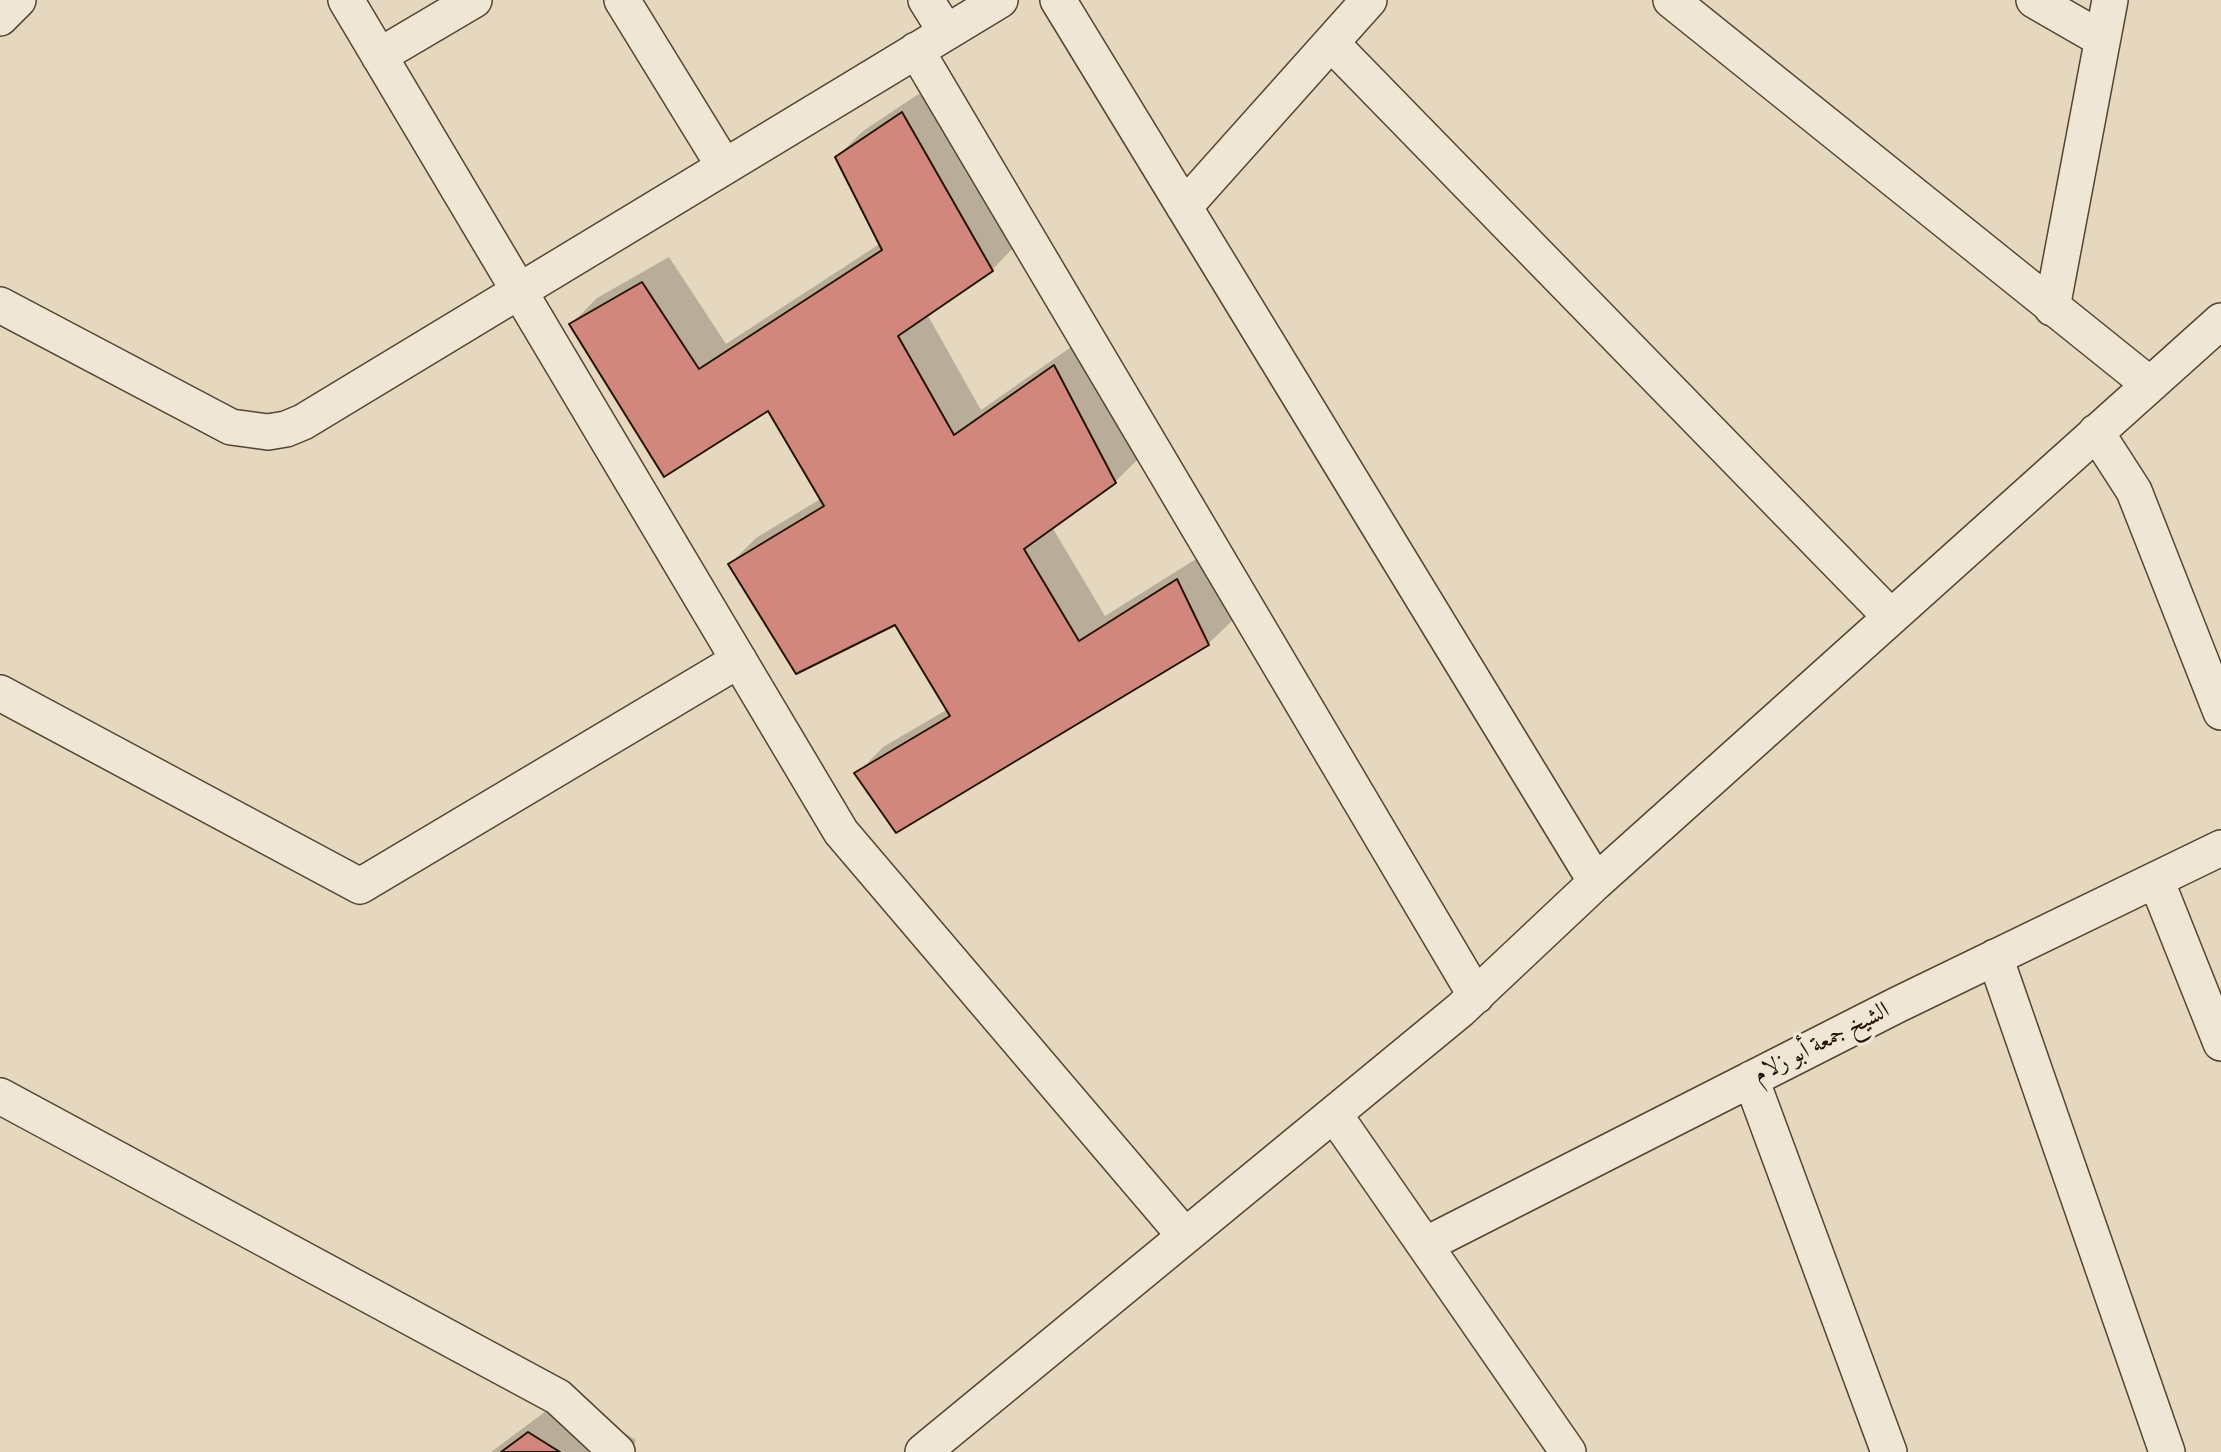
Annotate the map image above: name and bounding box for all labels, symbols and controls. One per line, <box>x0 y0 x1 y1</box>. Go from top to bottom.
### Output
street label: الشيخ جمعة أبو زلام <box>1749 997 1895 1091</box>

